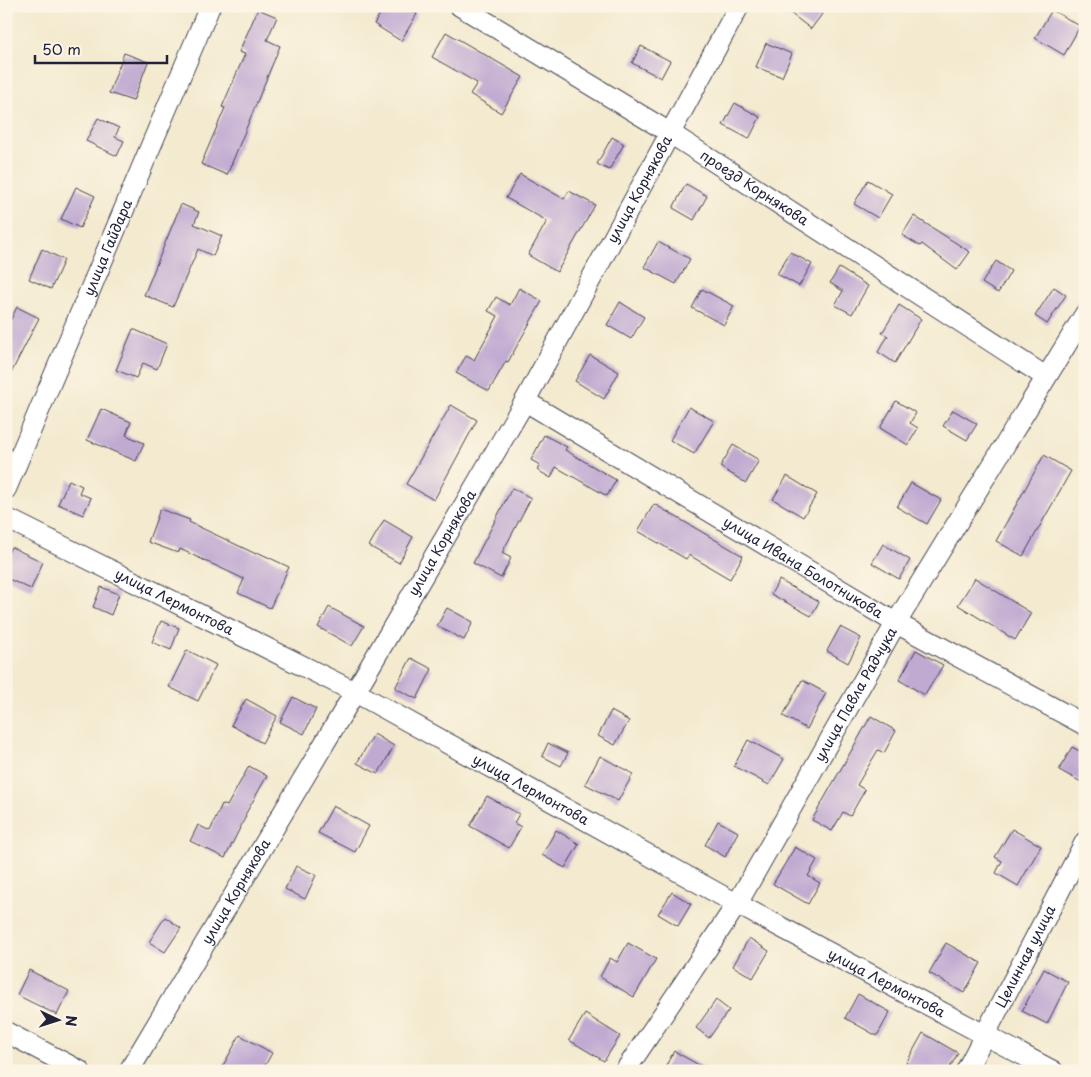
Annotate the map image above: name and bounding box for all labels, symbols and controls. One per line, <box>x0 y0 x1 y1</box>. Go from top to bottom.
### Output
scale bar <box>35 32 168 64</box>
text: 50 m <box>42 37 81 60</box>
street label: улица Корнякова <box>602 131 677 247</box>
street label: проезд Корнякова <box>696 144 813 230</box>
street label: улица Гайдара <box>78 196 137 299</box>
street label: улица Корнякова <box>402 485 481 600</box>
street label: улица Ивана Болотникова <box>719 511 887 623</box>
street label: улица Лермонтова <box>112 563 238 640</box>
street label: улица Павла Радчука <box>809 623 902 765</box>
street label: улица Лермонтова <box>469 748 593 830</box>
street label: улица Корнякова <box>196 834 275 948</box>
street label: Целинная улица <box>990 901 1060 1011</box>
street label: улица Лермонтова <box>824 943 950 1022</box>
north arrow <box>32 994 82 1044</box>
text: N <box>61 1015 82 1027</box>

